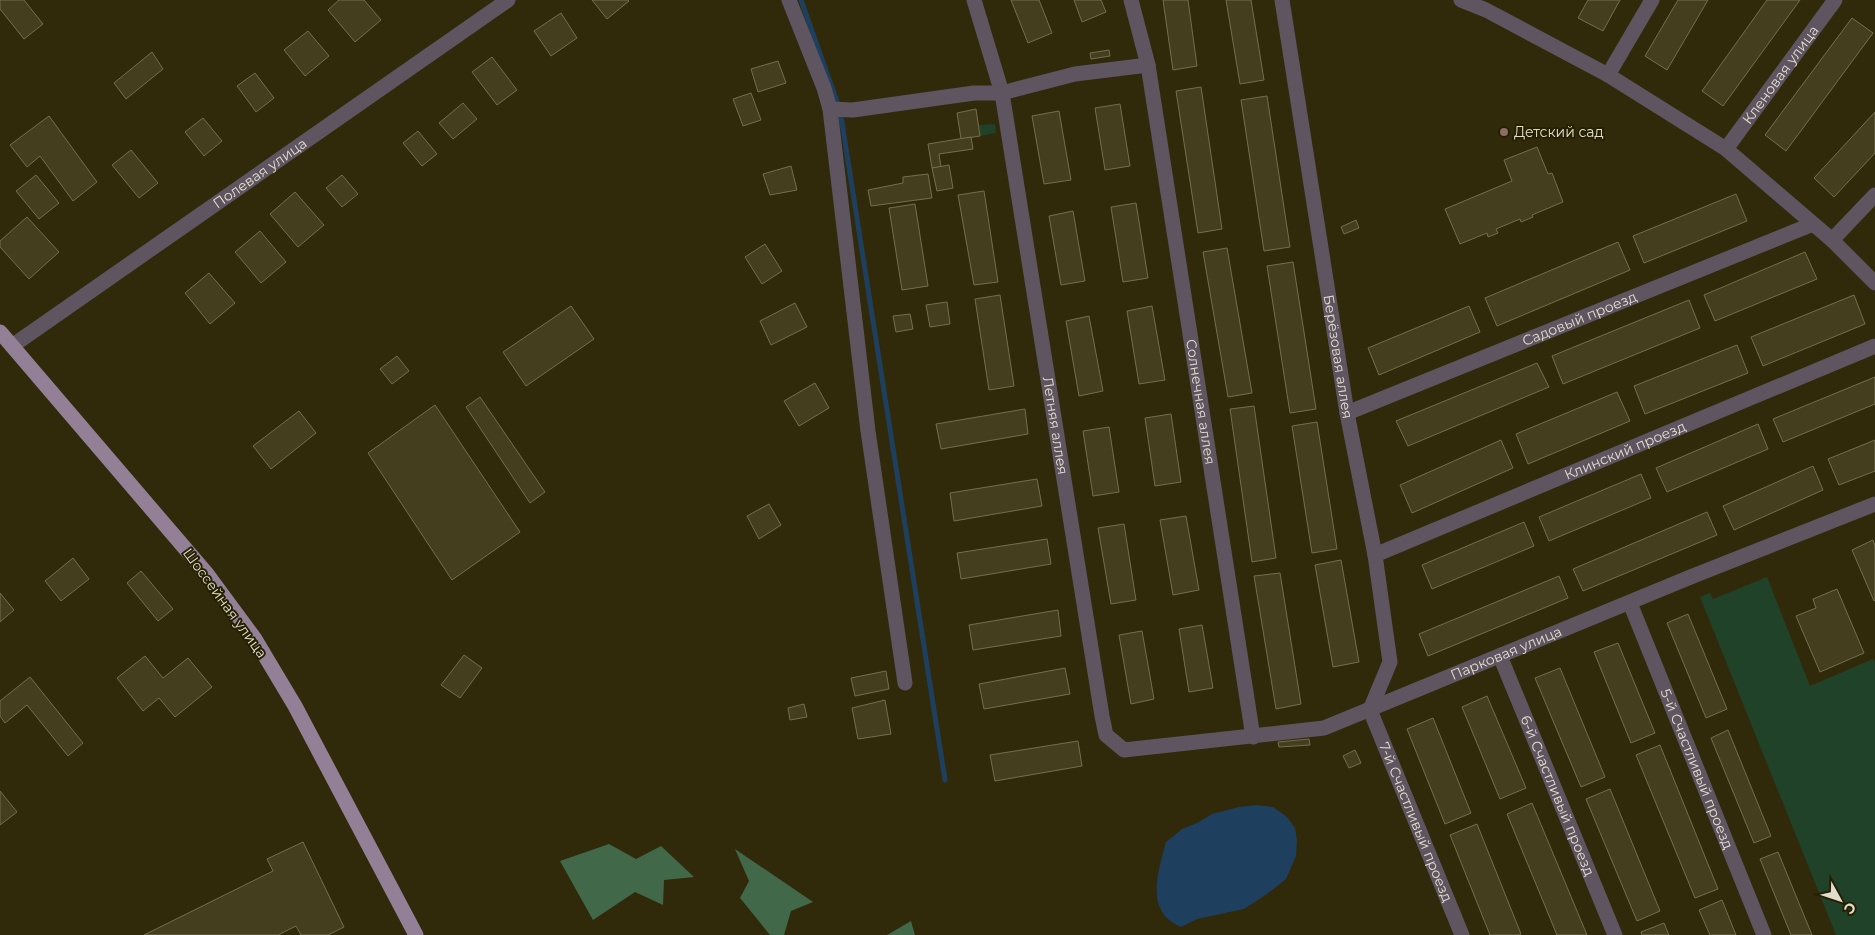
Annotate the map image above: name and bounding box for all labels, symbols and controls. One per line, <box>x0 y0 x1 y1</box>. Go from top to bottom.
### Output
street label: Кленовая улица <box>1738 22 1822 128</box>
place label: Детский сад <box>1514 123 1604 141</box>
marker: Детский сад <box>1498 126 1510 138</box>
street label: Полевая улица <box>209 134 310 212</box>
street label: Садовый проезд <box>1520 287 1640 350</box>
street label: Берёзовая аллея <box>1320 293 1357 420</box>
street label: Солнечная аллея <box>1182 338 1219 466</box>
street label: Летняя аллея <box>1039 375 1072 476</box>
street label: Клинский проезд <box>1562 417 1688 484</box>
street label: Шоссейная улица <box>179 545 271 661</box>
street label: Парковая улица <box>1448 622 1564 684</box>
street label: 5-й Счастливый проезд <box>1657 686 1737 852</box>
street label: 6-й Счастливый проезд <box>1516 713 1599 879</box>
street label: 7-й Счастливый проезд <box>1375 740 1457 905</box>
north arrow <box>1815 875 1865 925</box>
text: С <box>1840 899 1860 918</box>

